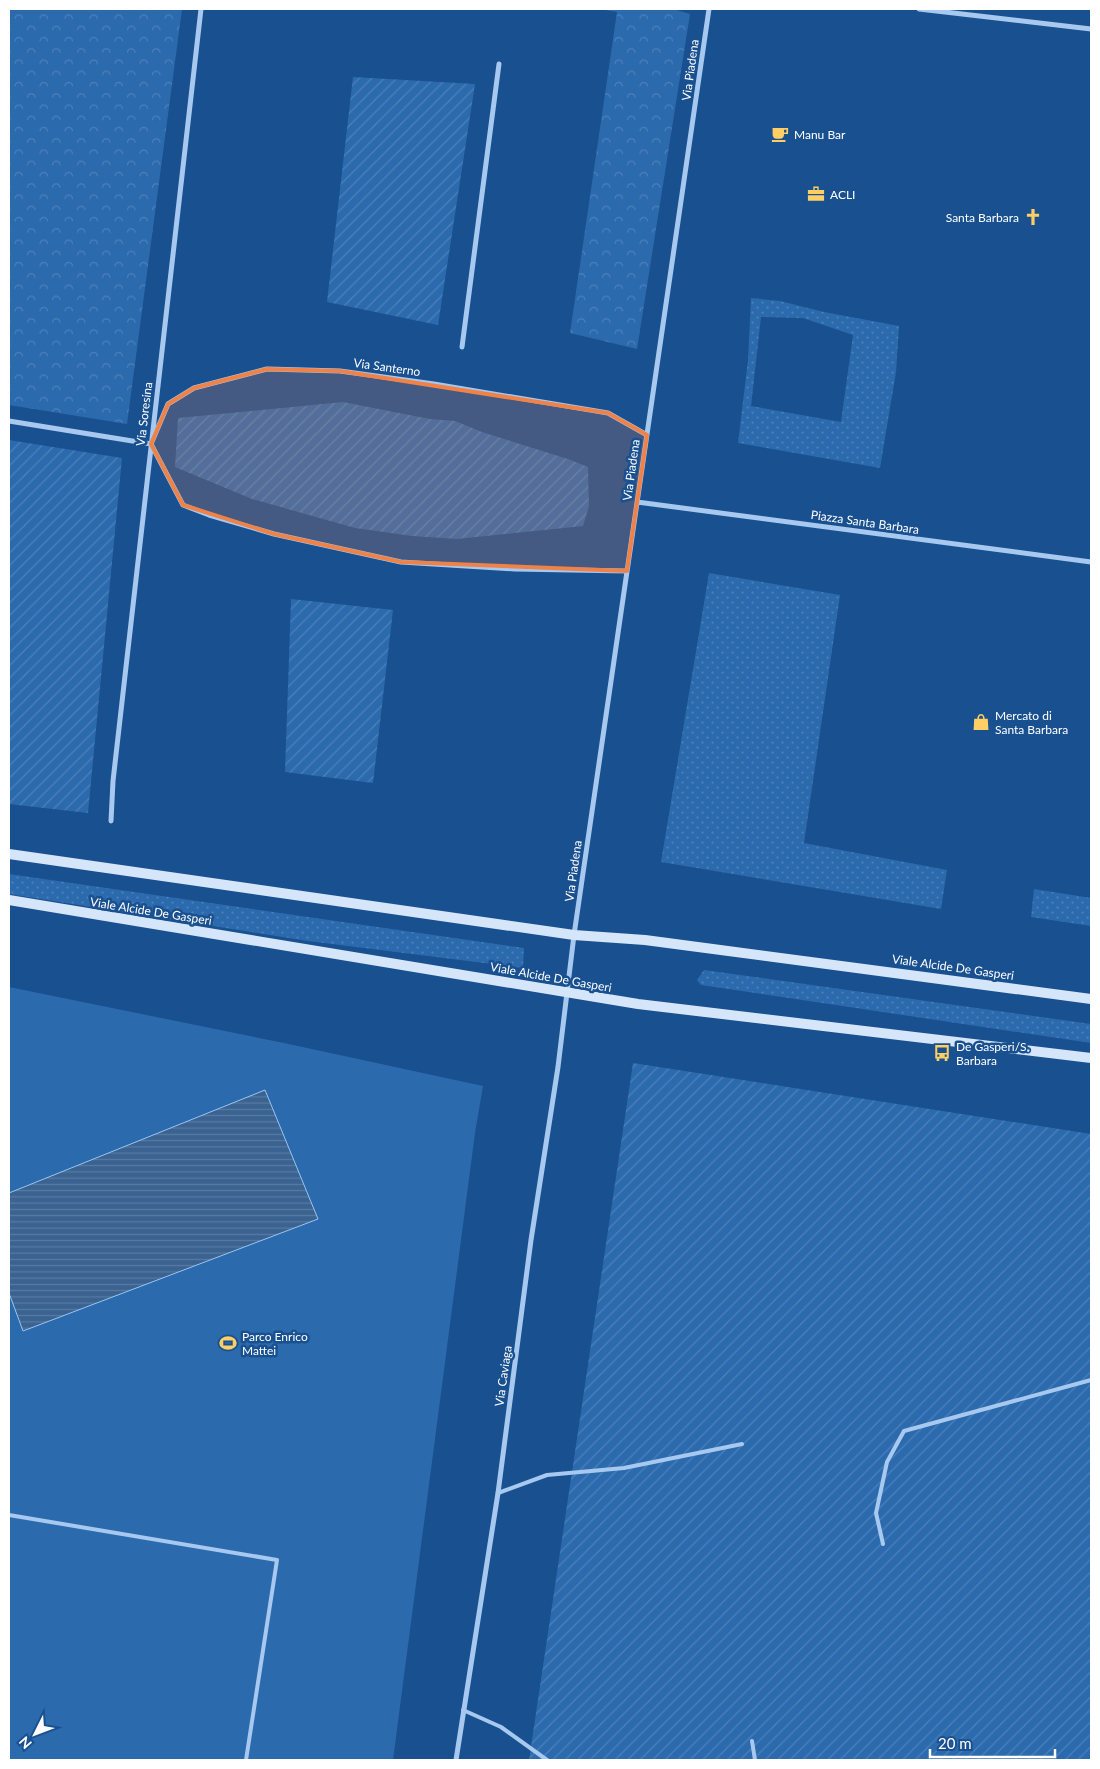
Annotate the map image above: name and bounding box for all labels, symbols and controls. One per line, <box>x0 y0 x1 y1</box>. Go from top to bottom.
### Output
street label: Via Piadena <box>678 38 702 102</box>
cafe icon: Manu Bar <box>770 124 790 144</box>
place label: Manu Bar <box>794 127 846 142</box>
office icon: ACLI <box>806 184 826 204</box>
place label: ACLI <box>830 187 855 202</box>
church icon: Santa Barbara <box>1023 207 1043 227</box>
place label: Santa Barbara <box>946 210 1019 225</box>
street label: Via Santerno <box>353 355 422 379</box>
street label: Via Soresina <box>133 381 155 447</box>
street label: Via Piadena <box>619 438 643 502</box>
street label: Piazza Santa Barbara <box>810 507 920 537</box>
place label: Mercato di Santa Barbara <box>995 708 1068 737</box>
shop icon: Mercato di Santa Barbara <box>971 712 991 732</box>
street label: Via Piadena <box>561 839 585 903</box>
street label: Viale Alcide De Gasperi <box>89 894 213 928</box>
street label: Viale Alcide De Gasperi <box>891 951 1015 983</box>
street label: Viale Alcide De Gasperi <box>489 959 613 995</box>
place label: De Gasperi/S. Barbara <box>956 1039 1030 1068</box>
bus stop icon: De Gasperi/S. Barbara <box>932 1043 952 1063</box>
place label: Parco Enrico Mattei <box>242 1329 308 1358</box>
sports icon: Parco Enrico Mattei <box>218 1333 238 1353</box>
street label: Via Caviaga <box>491 1345 515 1407</box>
north arrow <box>10 1709 60 1759</box>
scale bar <box>930 1726 1055 1758</box>
text: N <box>15 1733 35 1753</box>
text: 20 m <box>938 1734 972 1752</box>

